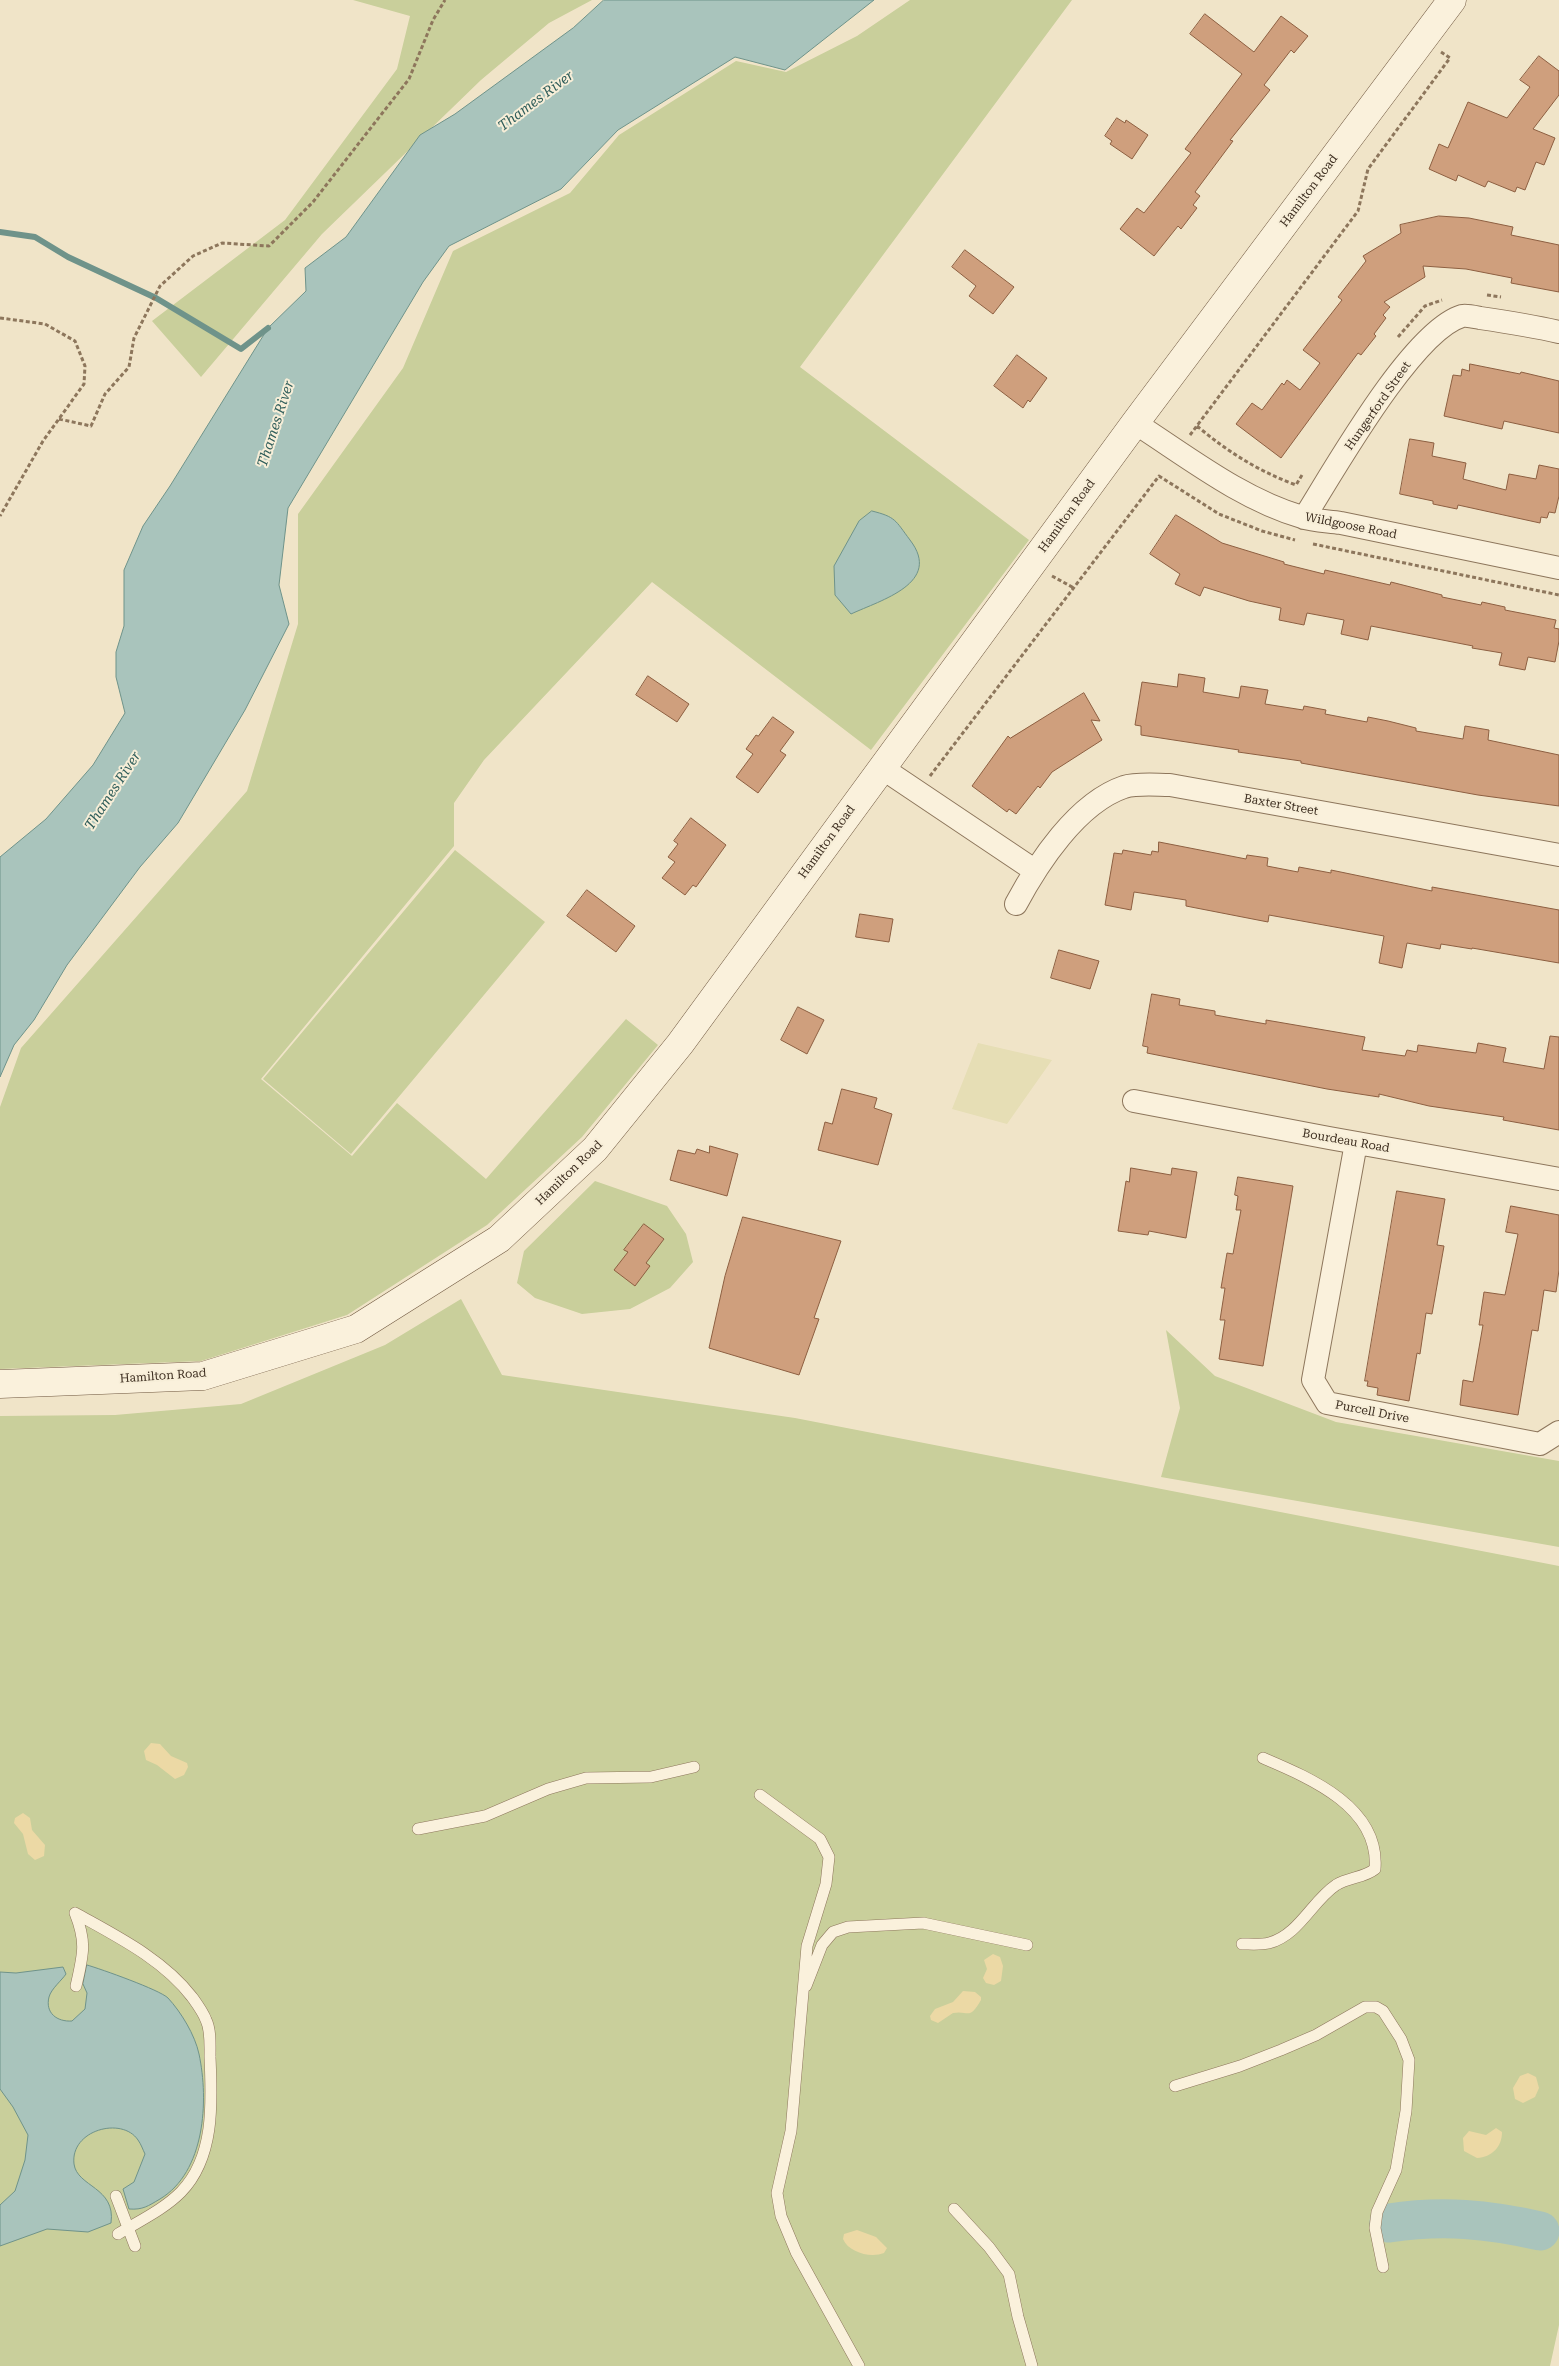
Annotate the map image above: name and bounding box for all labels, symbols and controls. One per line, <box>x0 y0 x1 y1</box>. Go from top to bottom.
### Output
water label: Thames River <box>495 67 577 135</box>
street label: Hamilton Road <box>1277 152 1341 230</box>
street label: Hungerford Street <box>1342 359 1414 453</box>
water label: Thames River <box>254 379 298 469</box>
street label: Hamilton Road <box>1036 477 1098 555</box>
street label: Wildgoose Road <box>1304 510 1398 542</box>
water label: Thames River <box>81 749 145 833</box>
street label: Baxter Street <box>1243 791 1319 819</box>
street label: Hamilton Road <box>796 803 858 881</box>
street label: Bourdeau Road <box>1301 1126 1391 1156</box>
street label: Hamilton Road <box>533 1138 605 1208</box>
street label: Hamilton Road <box>119 1366 207 1386</box>
street label: Purcell Drive <box>1334 1398 1410 1426</box>

